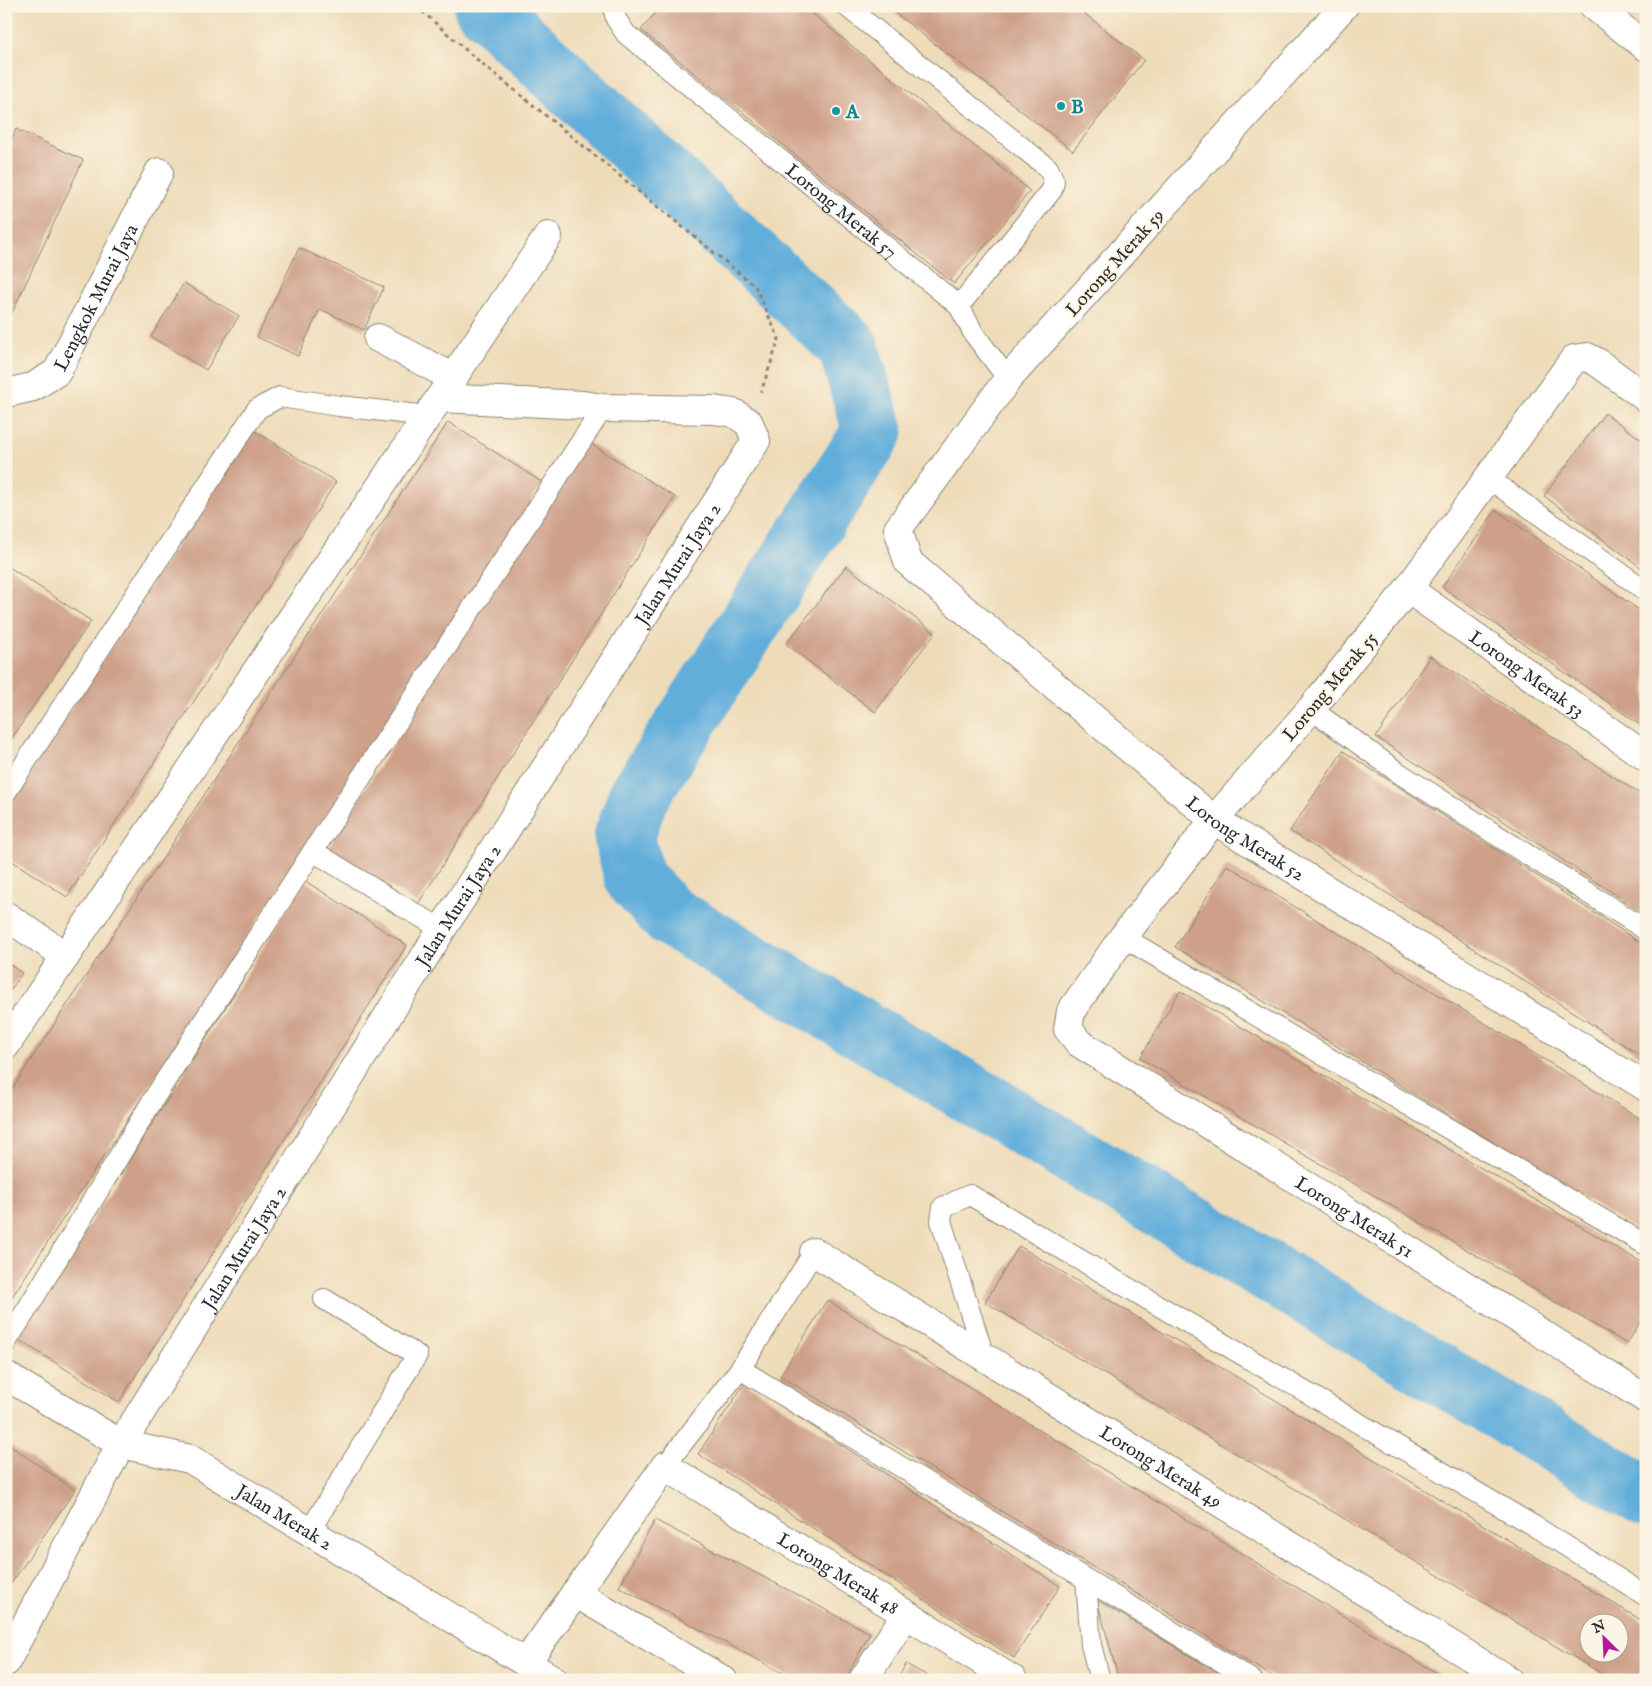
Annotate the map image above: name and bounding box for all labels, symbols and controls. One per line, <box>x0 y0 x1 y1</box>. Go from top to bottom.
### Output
place label: B <box>1071 96 1084 120</box>
marker: B <box>1055 100 1067 112</box>
place label: A <box>845 101 860 125</box>
marker: A <box>830 105 842 117</box>
street label: Lorong Merak 57 <box>780 159 901 265</box>
street label: Lorong Merak 59 <box>1061 205 1170 322</box>
street label: Lengkok Murai Jaya <box>49 220 145 376</box>
street label: Jalan Murai Jaya 2 <box>630 499 727 632</box>
street label: Lorong Merak 53 <box>1464 626 1588 724</box>
street label: Lorong Merak 55 <box>1278 628 1383 747</box>
street label: Lorong Merak 52 <box>1180 791 1309 887</box>
street label: Jalan Murai Jaya 2 <box>410 840 507 974</box>
street label: Lorong Merak 51 <box>1290 1172 1418 1264</box>
street label: Jalan Murai Jaya 2 <box>197 1182 293 1316</box>
street label: Lorong Merak 49 <box>1095 1421 1226 1515</box>
street label: Jalan Merak 2 <box>230 1479 336 1557</box>
street label: Lorong Merak 48 <box>772 1528 903 1621</box>
north arrow <box>1580 1614 1630 1664</box>
text: N <box>1589 1616 1608 1638</box>

